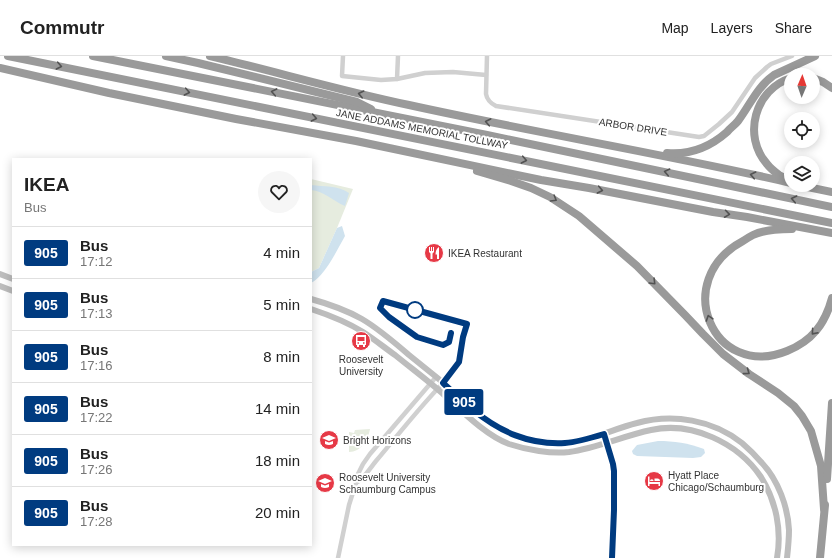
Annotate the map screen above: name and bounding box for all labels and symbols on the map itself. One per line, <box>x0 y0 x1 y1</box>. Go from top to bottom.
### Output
one-way arrow <box>56 62 63 70</box>
north arrow <box>784 68 820 104</box>
one-way arrow <box>184 88 190 96</box>
one-way arrow <box>271 89 277 97</box>
one-way arrow <box>358 90 365 99</box>
street label: JANE ADDAMS MEMORIAL TOLLWAY <box>335 107 509 151</box>
one-way arrow <box>311 113 317 122</box>
street label: ARBOR DRIVE <box>598 116 668 138</box>
one-way arrow <box>485 118 491 126</box>
one-way arrow <box>521 156 527 164</box>
one-way arrow <box>664 168 670 177</box>
one-way arrow <box>750 172 756 180</box>
one-way arrow <box>597 185 603 194</box>
one-way arrow <box>550 195 557 202</box>
one-way arrow <box>791 196 797 204</box>
one-way arrow <box>724 209 730 218</box>
restaurant icon: IKEA Restaurant <box>423 242 445 264</box>
place label: IKEA Restaurant <box>448 248 522 259</box>
one-way arrow <box>648 277 656 285</box>
unlabelled marker <box>406 301 424 319</box>
one-way arrow <box>705 315 713 322</box>
one-way arrow <box>812 328 819 335</box>
bus stop icon: Roosevelt University <box>350 330 372 352</box>
place label: Roosevelt University <box>339 354 383 377</box>
one-way arrow <box>743 367 750 375</box>
line badge: 905 <box>441 389 487 415</box>
school or university icon: Bright Horizons <box>318 429 340 451</box>
place label: Bright Horizons <box>343 435 411 446</box>
hotel icon: Hyatt Place Chicago/Schaumburg <box>643 470 665 492</box>
place label: Hyatt Place Chicago/Schaumburg <box>668 470 764 493</box>
school or university icon: Roosevelt University Schaumburg Campus <box>314 472 336 494</box>
place label: Roosevelt University Schaumburg Campus <box>339 472 436 495</box>

